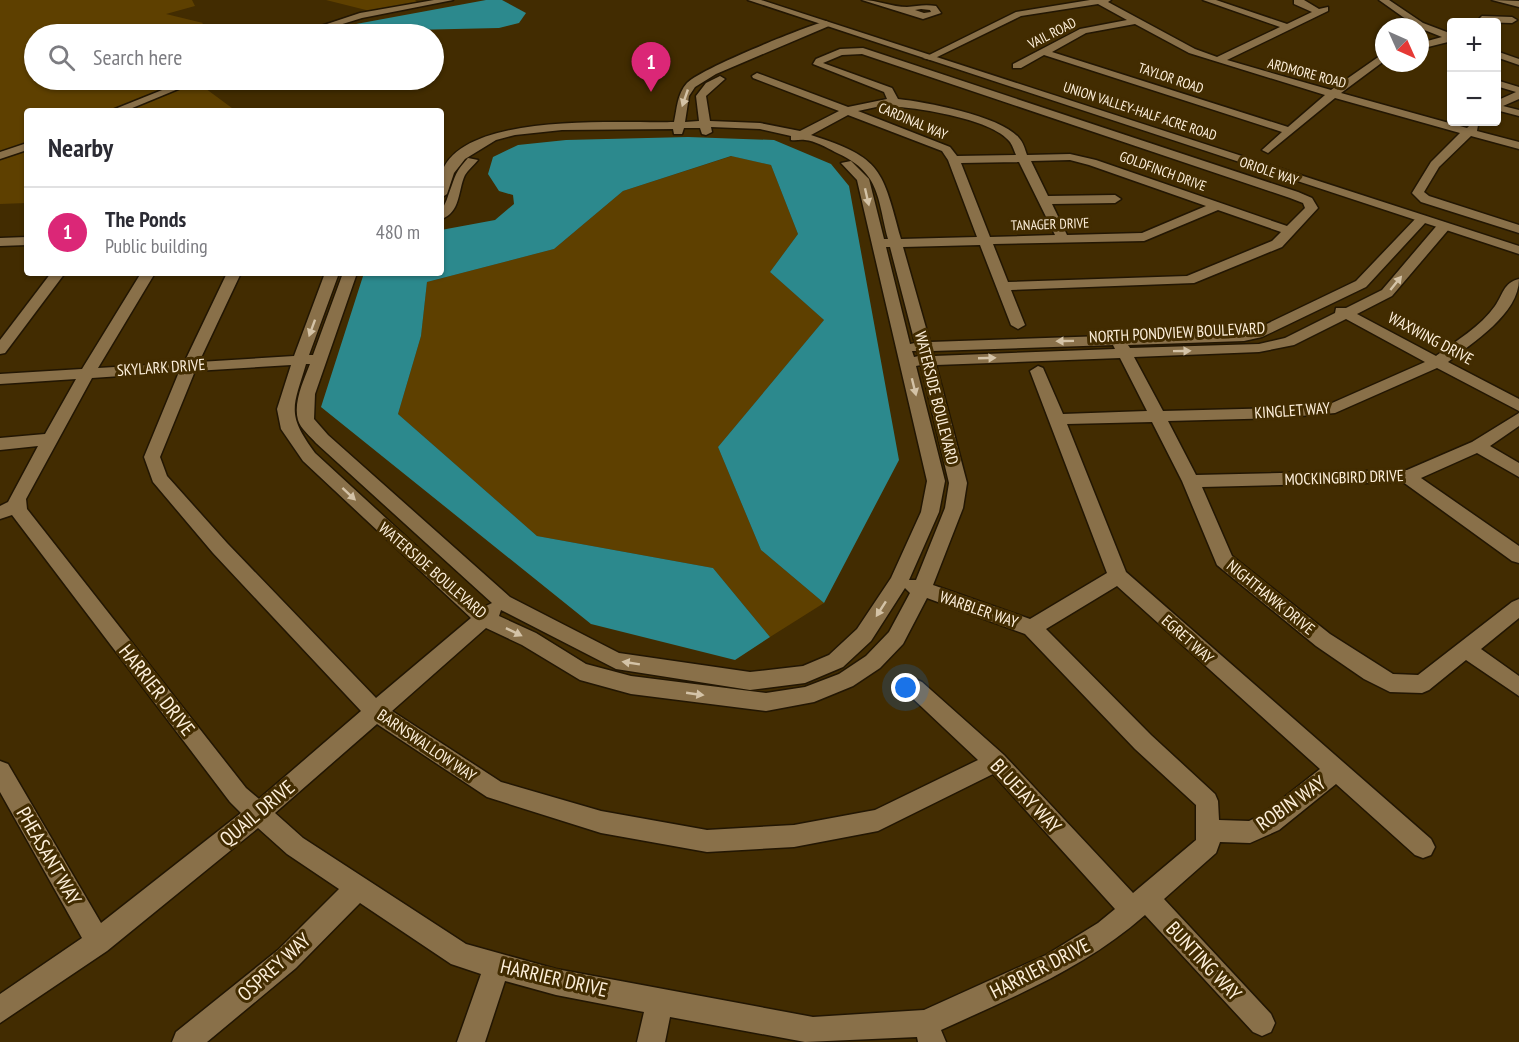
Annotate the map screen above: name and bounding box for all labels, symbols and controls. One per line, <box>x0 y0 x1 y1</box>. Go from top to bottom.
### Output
street label: VAIL ROAD <box>1024 13 1079 53</box>
north arrow <box>1375 18 1429 72</box>
map controls <box>1447 18 1501 126</box>
button: + <box>1447 18 1501 72</box>
search box <box>24 24 444 90</box>
icon: search <box>45 41 78 74</box>
pin: 1 <box>632 42 670 92</box>
text: Search here <box>93 43 182 71</box>
street label: ARDMORE ROAD <box>1266 54 1348 92</box>
street label: TAYLOR ROAD <box>1136 58 1206 98</box>
button: − <box>1447 72 1501 126</box>
street label: UNION VALLEY-HALF ACRE ROAD <box>1061 78 1219 144</box>
one-way arrow <box>680 90 689 108</box>
street label: CARDINAL WAY <box>876 98 951 144</box>
text: Nearby <box>48 131 113 164</box>
street label: GOLDFINCH DRIVE <box>1117 147 1209 195</box>
street label: ORIOLE WAY <box>1237 153 1301 190</box>
one-way arrow <box>863 188 872 207</box>
text: The Ponds <box>105 205 186 233</box>
street label: TANAGER DRIVE <box>1011 214 1089 234</box>
text: 1 <box>63 219 72 245</box>
text: 480 m <box>376 219 420 245</box>
text: Public building <box>105 233 208 259</box>
one-way arrow <box>1389 275 1402 291</box>
street label: WAXWING DRIVE <box>1385 307 1477 369</box>
street label: NORTH PONDVIEW BOULEVARD <box>1088 317 1266 347</box>
one-way arrow <box>306 319 316 337</box>
street label: WATERSIDE BOULEVARD <box>911 329 963 467</box>
one-way arrow <box>1055 337 1074 346</box>
one-way arrow <box>1173 346 1192 356</box>
one-way arrow <box>978 353 997 363</box>
street label: SKYLARK DRIVE <box>116 354 206 380</box>
one-way arrow <box>910 377 920 396</box>
street label: KINGLET WAY <box>1254 397 1331 423</box>
street label: MOCKINGBIRD DRIVE <box>1284 465 1404 489</box>
one-way arrow <box>341 487 356 501</box>
street label: WATERSIDE BOULEVARD <box>375 518 491 622</box>
street label: NIGHTHAWK DRIVE <box>1223 555 1319 639</box>
street label: WARBLER WAY <box>937 586 1022 632</box>
one-way arrow <box>875 600 887 616</box>
street label: EGRET WAY <box>1158 610 1219 668</box>
one-way arrow <box>505 627 522 636</box>
street label: HARRIER DRIVE <box>113 639 201 741</box>
one-way arrow <box>621 659 640 668</box>
your location <box>891 673 920 702</box>
one-way arrow <box>686 690 705 699</box>
street label: BARNSWALLOW WAY <box>374 705 481 786</box>
street label: BLUEJAY WAY <box>985 753 1067 839</box>
street label: ROBIN WAY <box>1251 770 1331 836</box>
street label: QUAIL DRIVE <box>214 774 300 852</box>
street label: PHEASANT WAY <box>10 802 88 910</box>
street label: BUNTING WAY <box>1161 916 1247 1006</box>
street label: OSPREY WAY <box>232 927 316 1007</box>
street label: HARRIER DRIVE <box>986 932 1094 1004</box>
street label: HARRIER DRIVE <box>498 953 610 1003</box>

